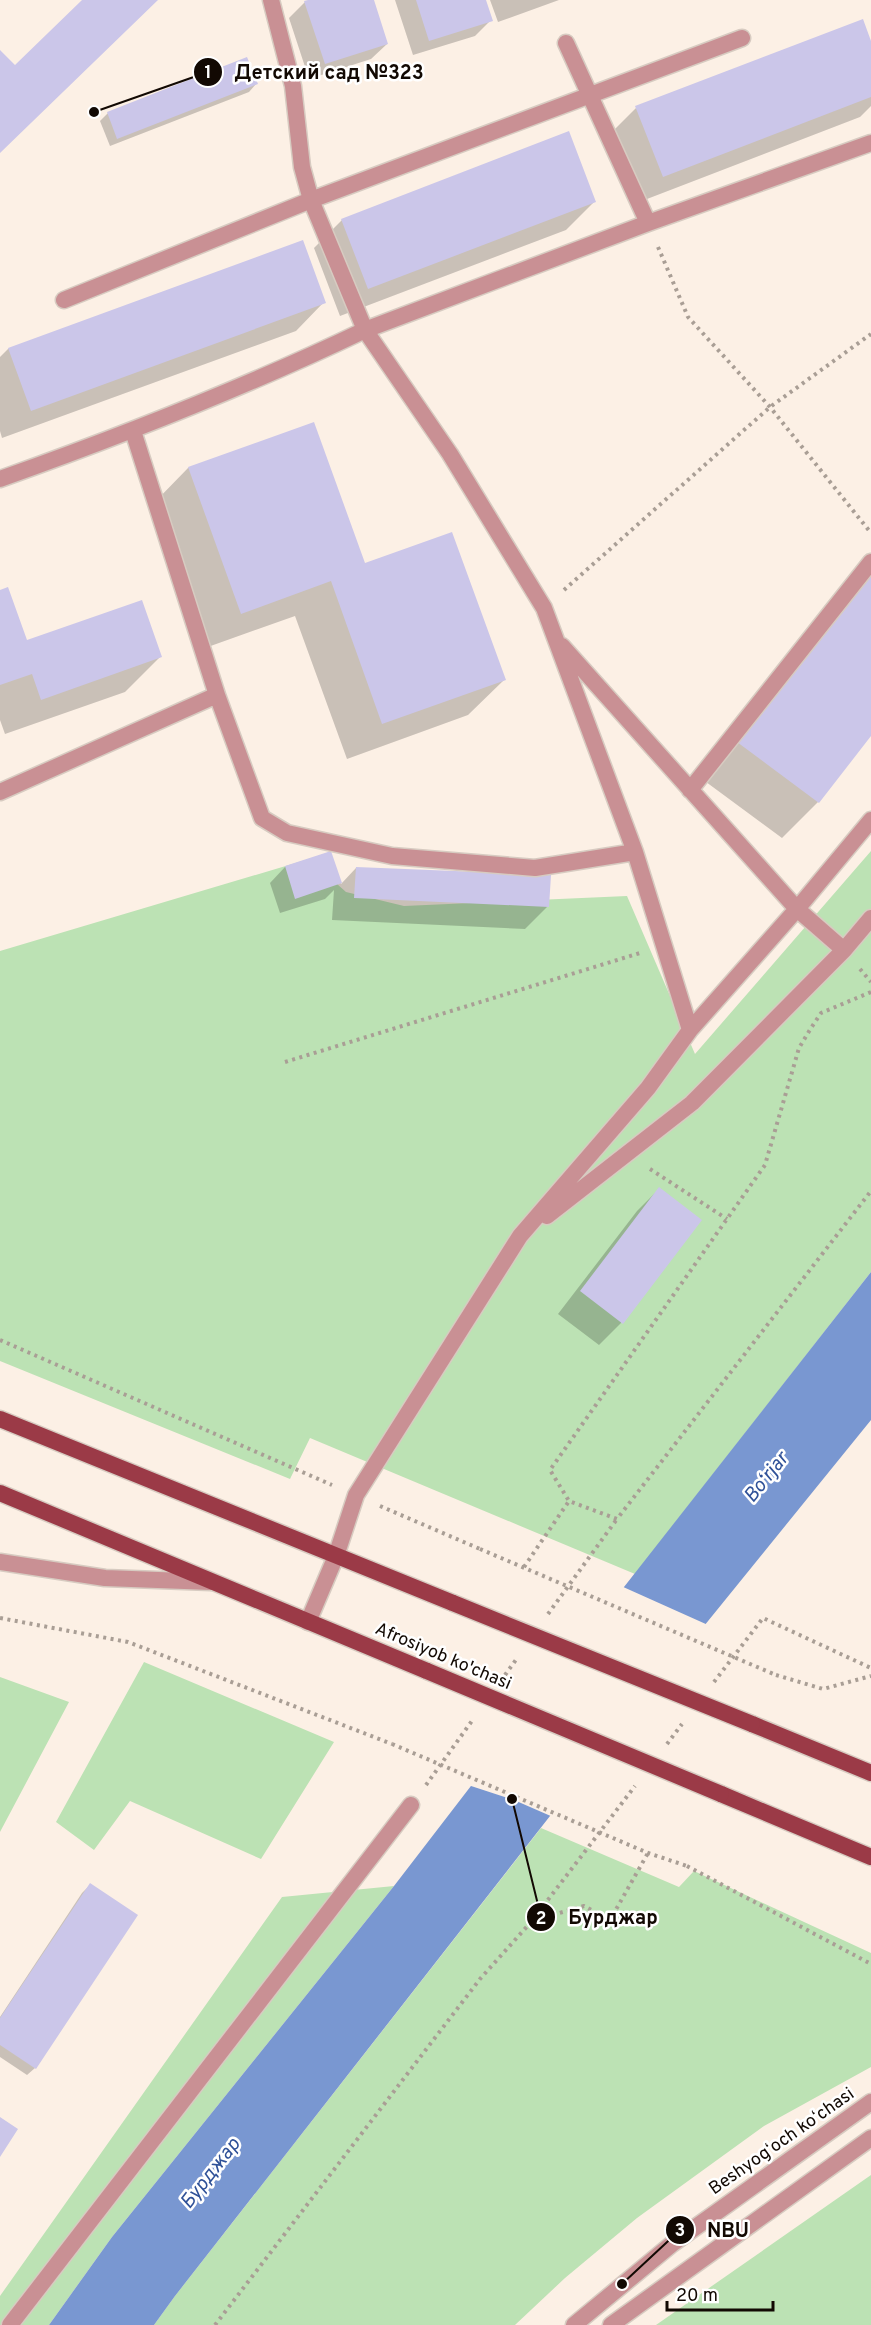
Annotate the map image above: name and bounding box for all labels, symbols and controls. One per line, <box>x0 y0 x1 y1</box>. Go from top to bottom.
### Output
callout: Детский сад №323 <box>193 53 436 91</box>
text: Детский сад №323 <box>234 61 424 87</box>
text: 1 <box>204 62 212 85</box>
water label: Bo‘rjar <box>739 1446 796 1509</box>
street label: Afrosiyob ko'chasi <box>371 1618 515 1696</box>
callout: Бурджар <box>526 1898 670 1936</box>
text: Бурджар <box>568 1906 658 1932</box>
text: 2 <box>535 1908 547 1931</box>
street label: Beshyogʻoch koʻchasi <box>705 2083 859 2201</box>
water label: Бурджар <box>175 2133 247 2215</box>
callout: NBU <box>665 2211 762 2249</box>
text: NBU <box>707 2219 749 2245</box>
text: 3 <box>675 2220 685 2243</box>
scale bar <box>667 2274 774 2312</box>
text: 20 m <box>676 2285 718 2308</box>

